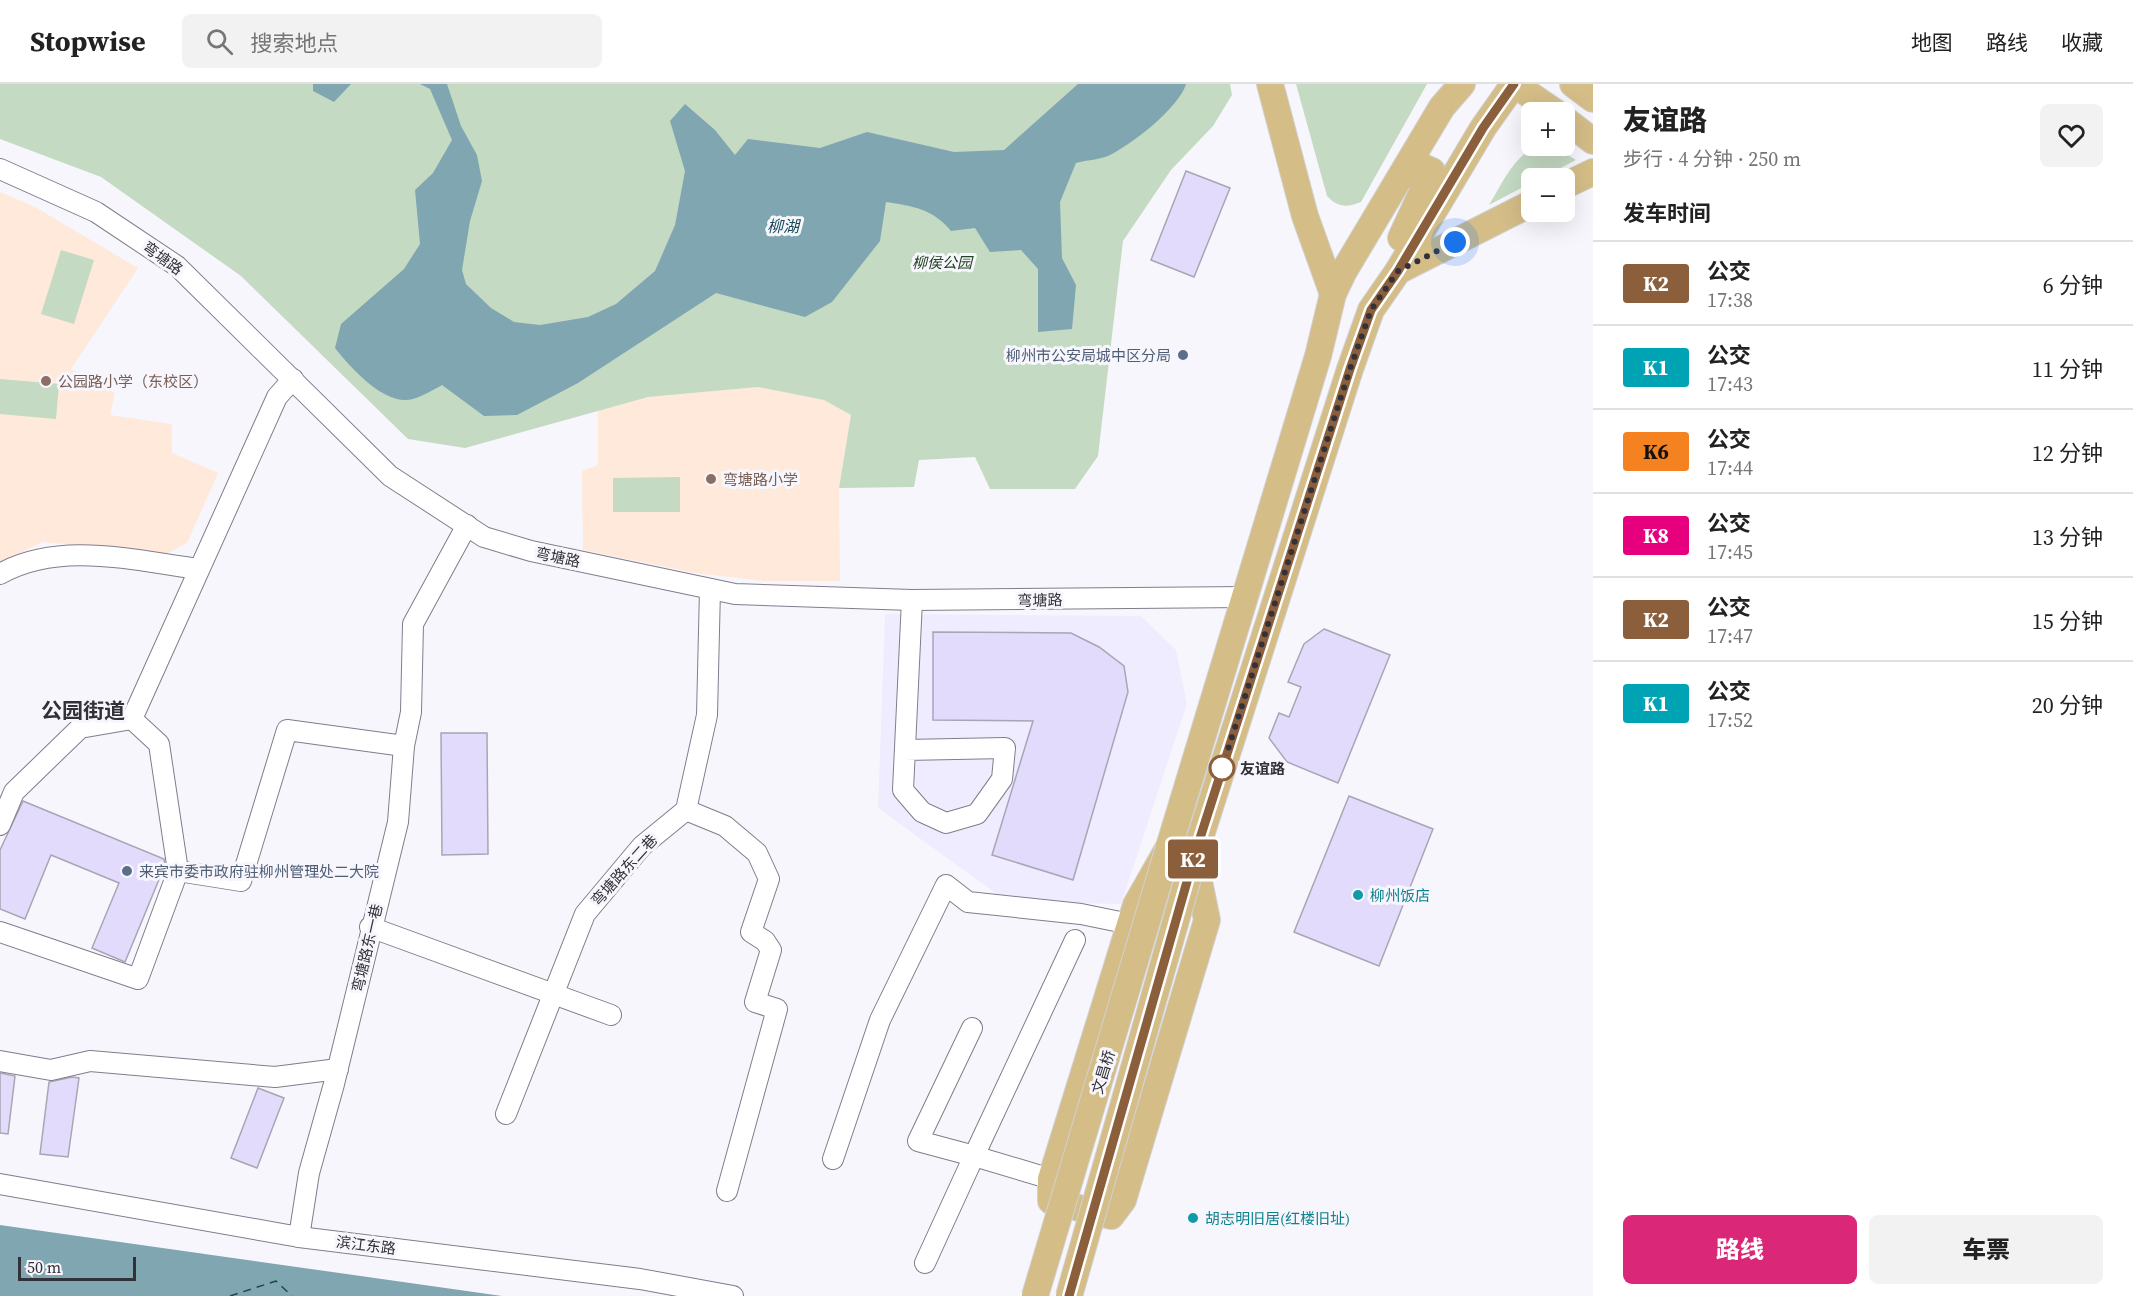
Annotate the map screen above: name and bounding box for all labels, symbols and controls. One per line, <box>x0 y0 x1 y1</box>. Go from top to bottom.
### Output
search box <box>182 14 602 68</box>
text: Stopwise <box>30 22 146 60</box>
icon: search <box>203 25 236 58</box>
text: 搜索地点 <box>251 28 339 58</box>
text: 地图 <box>1911 28 1953 57</box>
text: 路线 <box>1986 28 2028 57</box>
text: 收藏 <box>2061 28 2103 57</box>
text: 友谊路 <box>1623 101 1707 139</box>
map controls <box>1521 102 1575 222</box>
button: + <box>1521 102 1575 156</box>
button: heart <box>2040 104 2103 167</box>
text: 步行 · 4 分钟 · 250 m <box>1623 145 1801 173</box>
button: − <box>1521 168 1575 222</box>
text: 发车时间 <box>1623 198 1711 228</box>
water label: 柳湖 <box>767 215 802 237</box>
your location <box>1440 227 1470 257</box>
street label: 弯塘路 <box>139 236 187 280</box>
park label: 柳侯公园 <box>912 252 974 273</box>
text: 公交 <box>1707 256 1751 286</box>
text: K2 <box>1643 269 1669 298</box>
text: 6 分钟 <box>2043 270 2103 300</box>
text: 17:38 <box>1707 286 1753 314</box>
text: 公交 <box>1707 340 1751 370</box>
place label: 柳州市公安局城中区分局 <box>1006 345 1171 366</box>
marker: 柳州市公安局城中区分局 <box>1176 348 1190 362</box>
text: K1 <box>1643 353 1669 382</box>
text: 11 分钟 <box>2032 354 2103 384</box>
text: 17:43 <box>1707 370 1753 398</box>
place label: 公园路小学（东校区） <box>58 371 208 392</box>
marker: 公园路小学（东校区） <box>39 374 53 388</box>
text: 公交 <box>1707 424 1751 454</box>
text: K6 <box>1643 437 1669 466</box>
text: 12 分钟 <box>2032 438 2103 468</box>
text: 17:44 <box>1707 454 1753 482</box>
place label: 弯塘路小学 <box>723 469 798 490</box>
marker: 弯塘路小学 <box>704 472 718 486</box>
text: 公交 <box>1707 508 1751 538</box>
text: K8 <box>1643 521 1669 550</box>
text: 13 分钟 <box>2032 522 2103 552</box>
text: 17:45 <box>1707 538 1753 566</box>
street label: 弯塘路 <box>534 542 582 572</box>
street label: 弯塘路 <box>1017 589 1063 611</box>
text: 公交 <box>1707 592 1751 622</box>
text: K2 <box>1643 605 1669 634</box>
text: 15 分钟 <box>2032 606 2103 636</box>
text: 17:47 <box>1707 622 1753 650</box>
text: 公交 <box>1707 676 1751 706</box>
text: K1 <box>1643 689 1669 718</box>
text: 20 分钟 <box>2032 690 2103 720</box>
district label: 公园街道 <box>41 696 125 725</box>
text: 17:52 <box>1707 706 1753 734</box>
marker: 友谊路 <box>1209 755 1235 781</box>
place label: 友谊路 <box>1240 758 1285 779</box>
street label: 弯塘路东二巷 <box>586 830 662 910</box>
line badge: K2 <box>1166 840 1220 878</box>
text: K2 <box>1180 845 1206 874</box>
place label: 来宾市委市政府驻柳州管理处二大院 <box>139 861 379 882</box>
marker: 来宾市委市政府驻柳州管理处二大院 <box>120 864 134 878</box>
place label: 柳州饭店 <box>1370 885 1430 906</box>
marker: 柳州饭店 <box>1351 888 1365 902</box>
street label: 弯塘路东一巷 <box>347 902 387 994</box>
street label: 文昌桥 <box>1086 1047 1120 1097</box>
place label: 胡志明旧居(红楼旧址) <box>1205 1208 1350 1229</box>
marker: 胡志明旧居(红楼旧址) <box>1186 1211 1200 1225</box>
button: 路线 <box>1623 1215 1857 1284</box>
button: 车票 <box>1869 1215 2103 1284</box>
street label: 滨江东路 <box>335 1231 397 1259</box>
scale bar <box>18 1254 136 1282</box>
text: 50 m <box>27 1256 61 1278</box>

